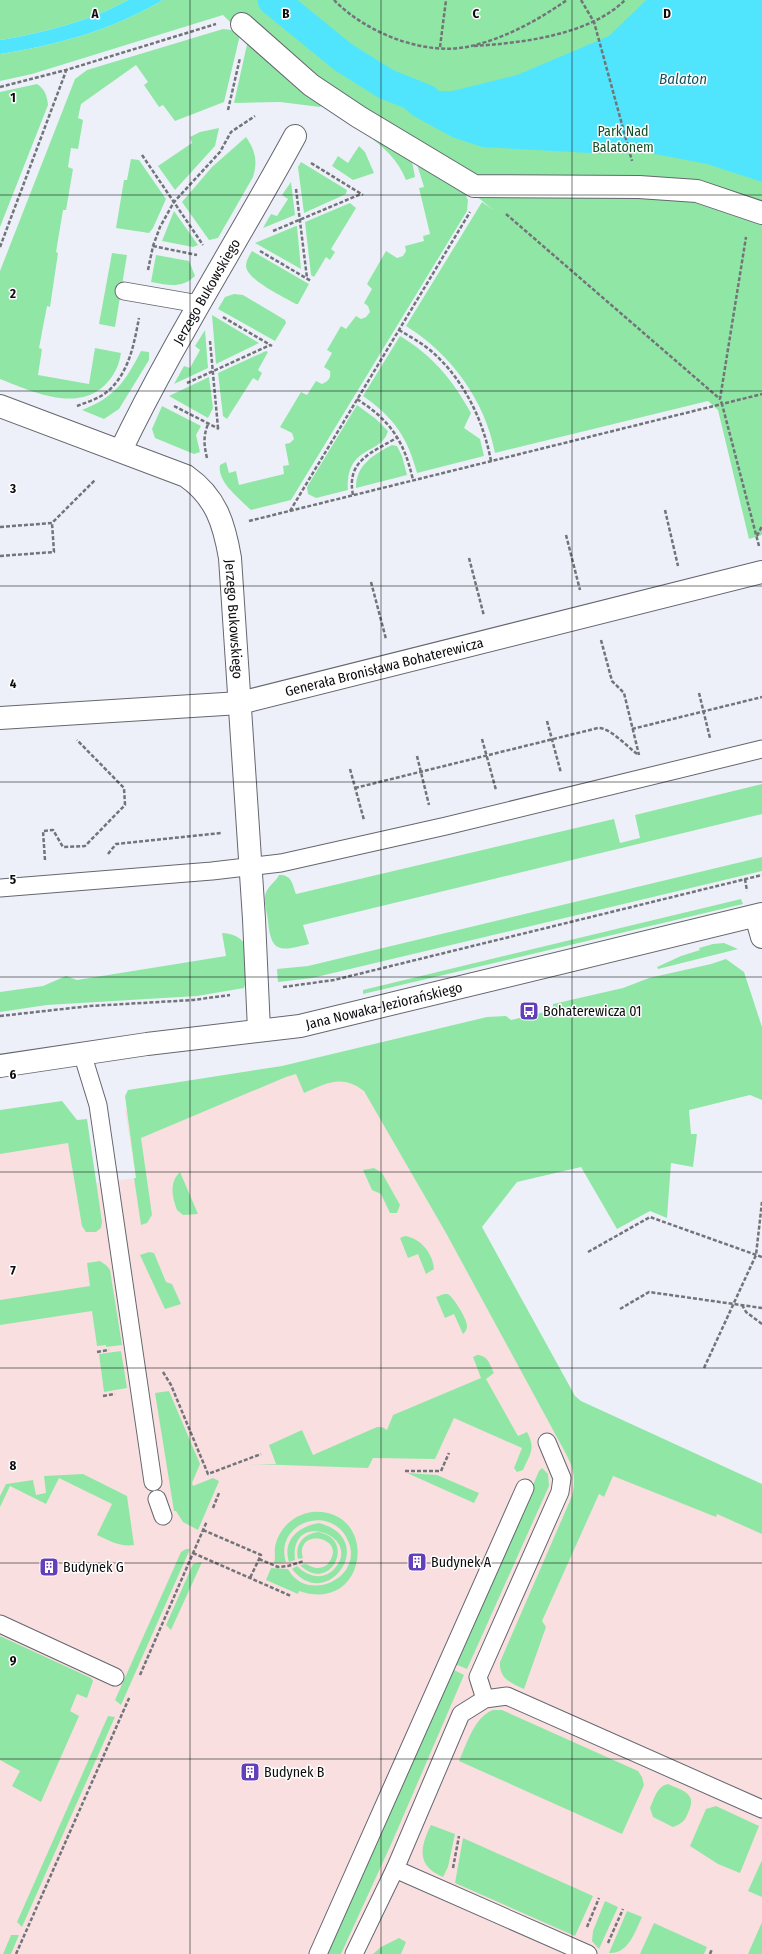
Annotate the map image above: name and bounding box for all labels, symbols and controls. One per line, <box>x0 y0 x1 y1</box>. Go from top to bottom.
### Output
text: A <box>90 6 99 21</box>
text: B <box>282 6 290 21</box>
text: C <box>473 6 480 21</box>
text: D <box>663 6 671 21</box>
water label: Balaton <box>659 70 707 88</box>
text: 1 <box>10 90 16 105</box>
park label: Park Nad Balatonem <box>592 123 654 156</box>
street label: Jerzego Bukowskiego <box>169 236 244 348</box>
text: 2 <box>9 286 16 301</box>
text: 3 <box>9 481 16 496</box>
street label: Jerzego Bukowskiego <box>222 559 247 679</box>
street label: Generała Bronisława Bohaterewicza <box>283 634 485 700</box>
text: 4 <box>10 676 17 691</box>
text: 5 <box>10 872 16 887</box>
street label: Jana Nowaka-Jeziorańskiego <box>304 978 464 1033</box>
bus stop icon: Bohaterewicza 01 <box>518 1000 540 1022</box>
place label: Bohaterewicza 01 <box>543 1003 642 1020</box>
text: 6 <box>10 1067 17 1082</box>
text: 7 <box>10 1263 16 1278</box>
text: 8 <box>10 1458 17 1473</box>
building icon: Budynek A <box>406 1551 428 1573</box>
place label: Budynek A <box>431 1554 492 1571</box>
building icon: Budynek G <box>38 1556 60 1578</box>
place label: Budynek G <box>63 1559 124 1576</box>
text: 9 <box>10 1653 17 1668</box>
building icon: Budynek B <box>239 1761 261 1783</box>
place label: Budynek B <box>264 1764 325 1781</box>

